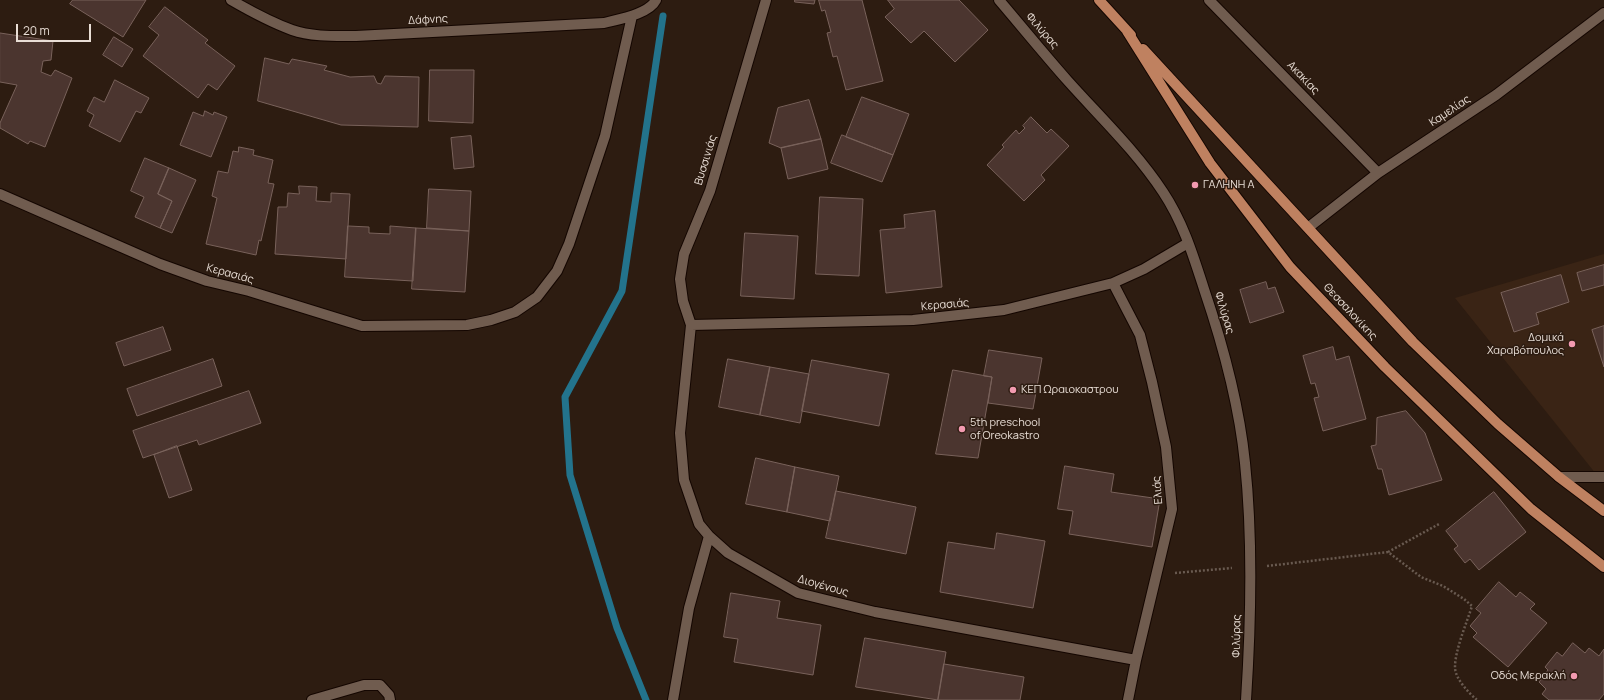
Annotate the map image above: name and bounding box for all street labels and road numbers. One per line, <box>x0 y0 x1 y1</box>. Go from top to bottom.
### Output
street label: Φιλύρας <box>1023 10 1061 52</box>
street label: Δάφνης <box>408 12 448 28</box>
street label: Ακακίας <box>1284 59 1322 97</box>
street label: Καμελίας <box>1427 92 1473 130</box>
street label: Βυσσινιάς <box>692 133 720 187</box>
street label: Κερασιάς <box>205 261 255 287</box>
street label: Θεσσαλονίκης <box>1320 281 1380 343</box>
street label: Φιλύρας <box>1211 290 1237 336</box>
street label: Κερασιάς <box>920 296 970 314</box>
street label: Ελιάς <box>1150 475 1166 505</box>
street label: Διογένους <box>796 572 850 600</box>
street label: Φιλύρας <box>1230 614 1244 658</box>

